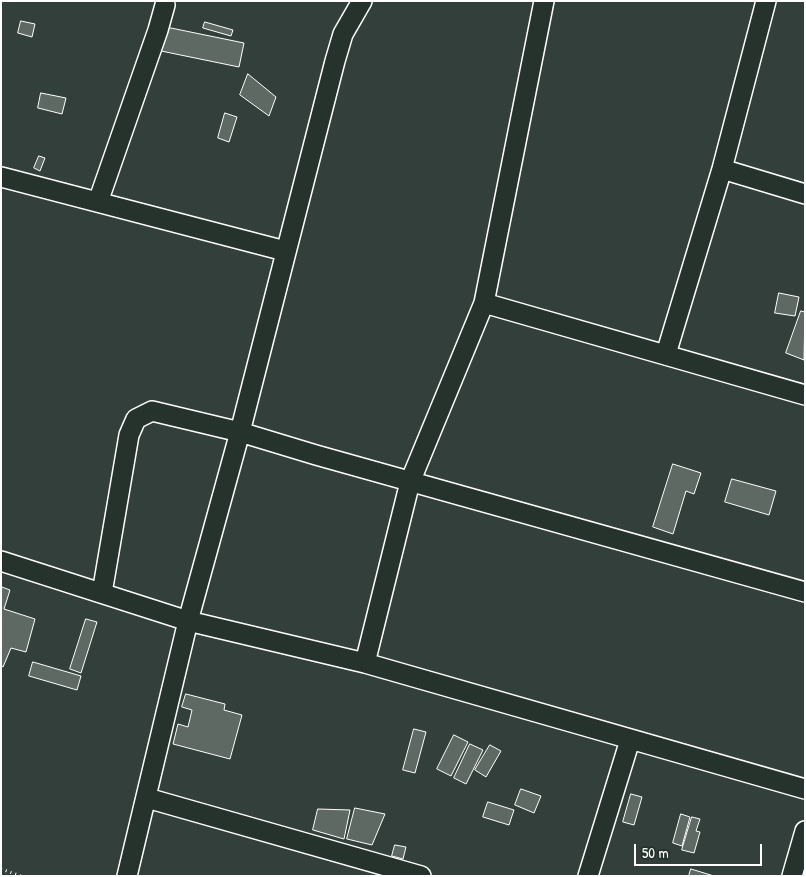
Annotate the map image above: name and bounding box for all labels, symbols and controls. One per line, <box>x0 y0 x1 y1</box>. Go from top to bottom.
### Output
scale bar <box>636 834 764 866</box>
text: 50 m <box>642 842 669 863</box>

